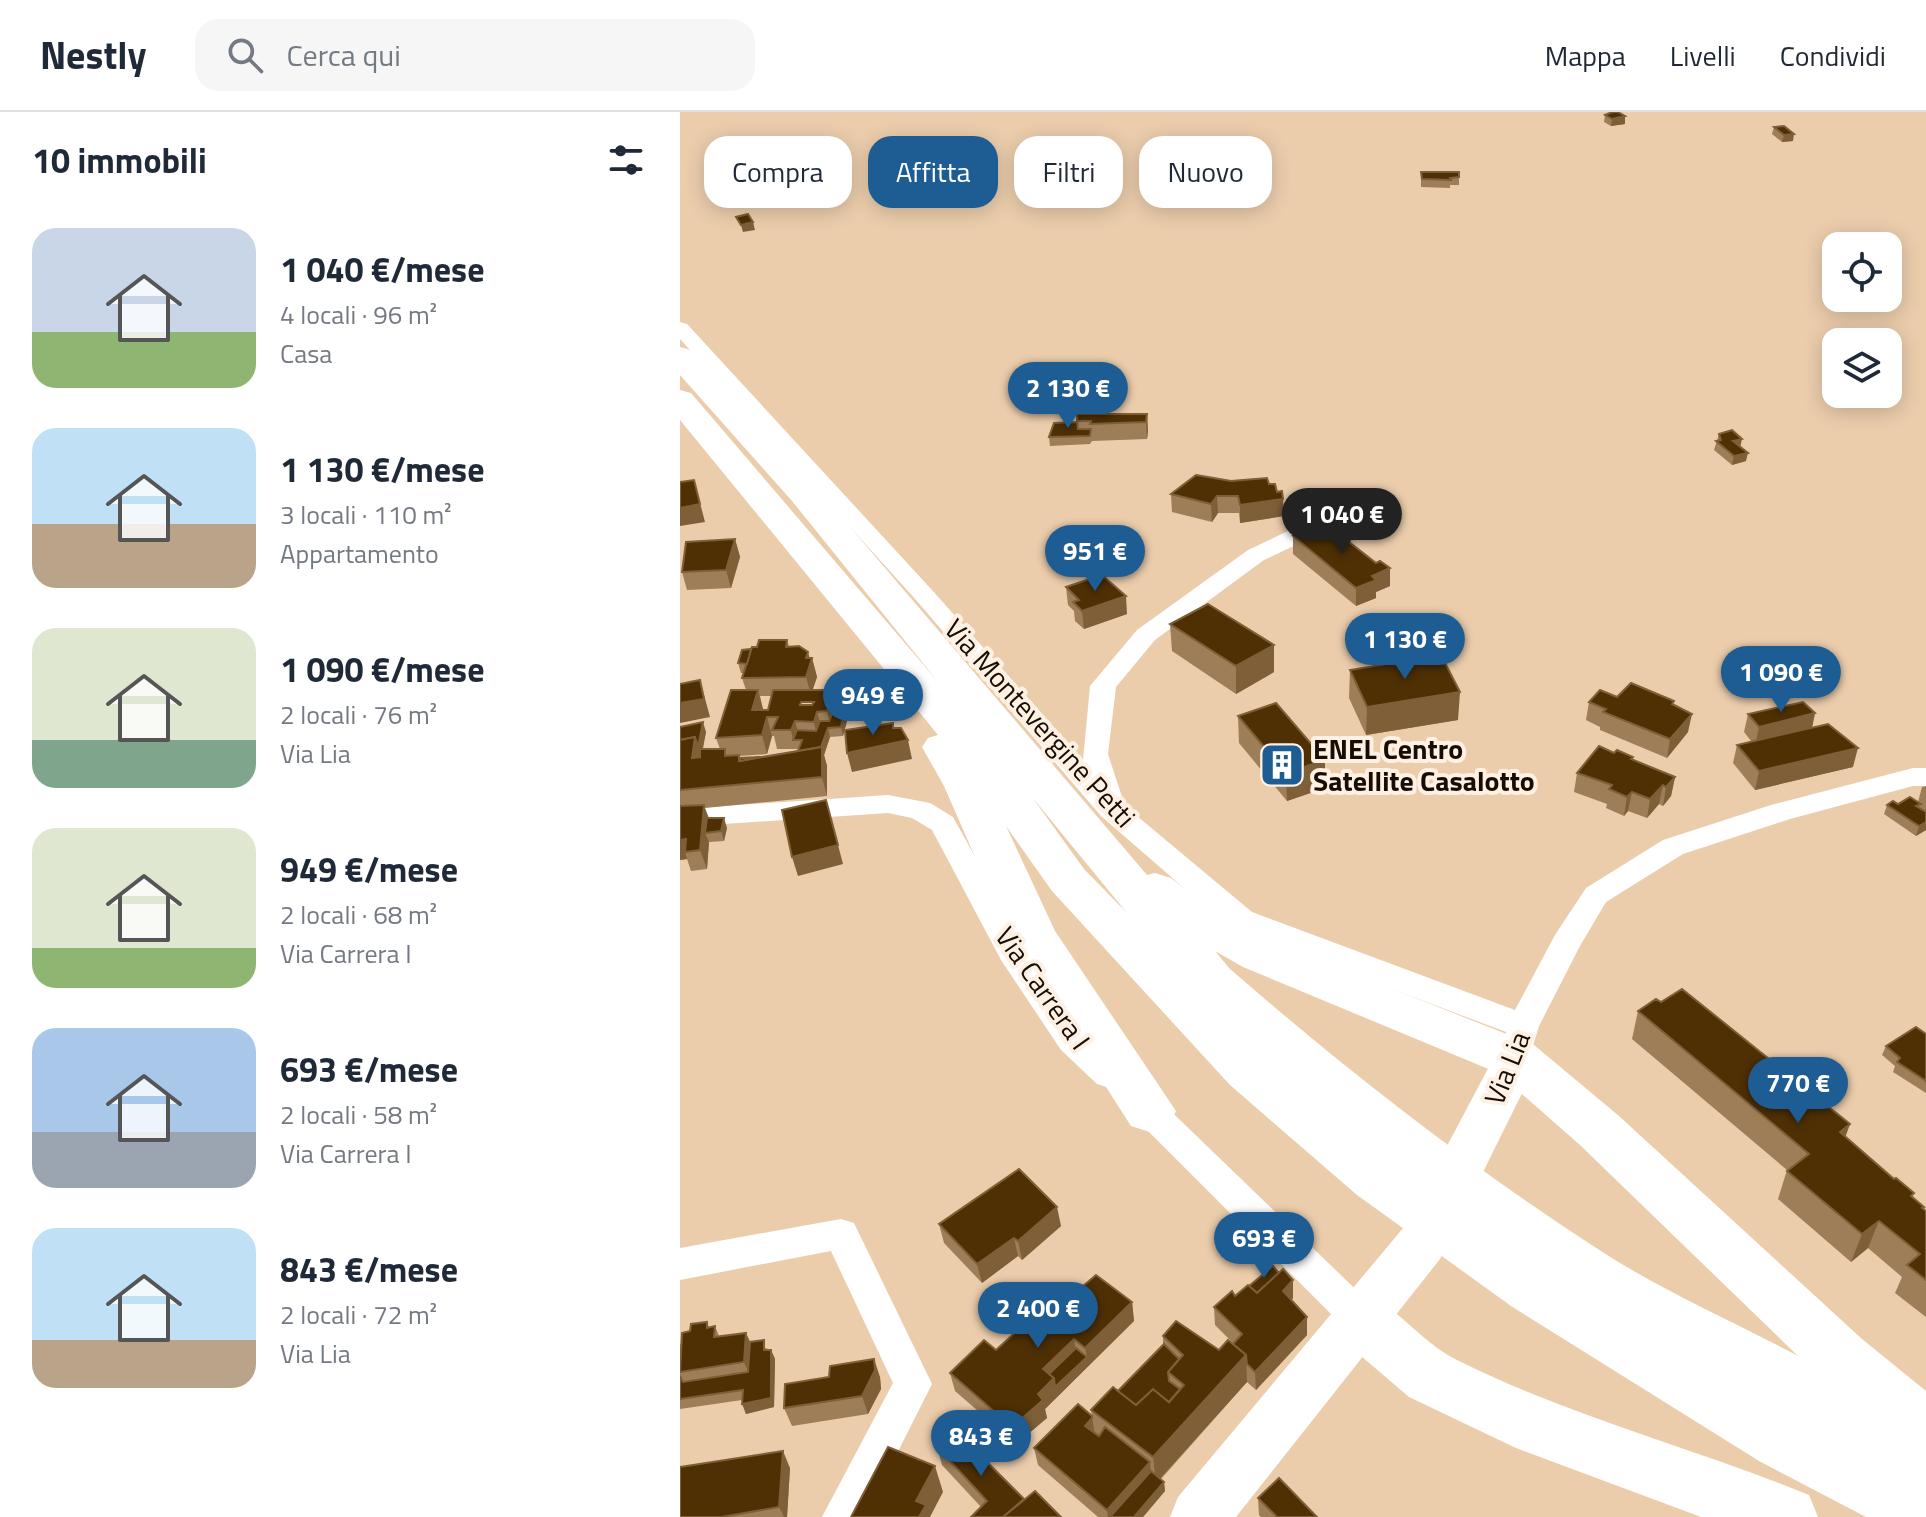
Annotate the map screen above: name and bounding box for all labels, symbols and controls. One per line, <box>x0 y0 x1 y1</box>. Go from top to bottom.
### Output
search box <box>195 19 755 91</box>
text: Nestly <box>40 26 147 84</box>
text: Cerca qui <box>287 32 401 78</box>
icon: search <box>223 33 267 77</box>
text: Mappa <box>1545 34 1626 77</box>
text: Livelli <box>1670 34 1736 77</box>
text: Condividi <box>1780 34 1886 77</box>
text: 10 immobili <box>32 134 207 186</box>
chip: Compra <box>704 136 852 208</box>
chip: Affitta <box>868 136 998 208</box>
chip: Filtri <box>1014 136 1123 208</box>
chip: Nuovo <box>1139 136 1272 208</box>
icon: filters <box>604 138 648 182</box>
map controls <box>1822 232 1902 408</box>
button: locate <box>1822 232 1902 312</box>
text: 1 040 €/mese <box>280 243 485 295</box>
icon: home <box>96 260 192 356</box>
text: 4 locali · 96 m² <box>280 295 437 334</box>
button: layers <box>1822 328 1902 408</box>
text: Casa <box>280 334 332 373</box>
pin: 2 130 € <box>994 362 1142 430</box>
text: 2 130 € <box>1026 368 1110 407</box>
text: 1 130 €/mese <box>280 443 485 495</box>
icon: home <box>96 460 192 556</box>
pin: 1 040 € <box>1268 488 1416 556</box>
text: 1 040 € <box>1300 494 1384 533</box>
text: 3 locali · 110 m² <box>280 495 452 534</box>
pin: 951 € <box>1039 525 1151 593</box>
text: 951 € <box>1063 531 1127 570</box>
text: Appartamento <box>280 534 439 573</box>
street label: Via Montevergine Petti <box>935 609 1146 837</box>
pin: 1 130 € <box>1331 613 1479 681</box>
text: 1 130 € <box>1363 619 1447 658</box>
text: 1 090 €/mese <box>280 643 485 695</box>
pin: 1 090 € <box>1707 646 1855 714</box>
text: 1 090 € <box>1739 652 1823 691</box>
icon: home <box>96 660 192 756</box>
pin: 949 € <box>817 669 929 737</box>
text: 949 € <box>841 675 905 714</box>
text: 2 locali · 76 m² <box>280 695 437 734</box>
place label: ENEL Centro Satellite Casalotto <box>1313 727 1535 802</box>
text: Via Lia <box>280 734 351 773</box>
building icon: ENEL Centro Satellite Casalotto <box>1258 741 1306 789</box>
text: 949 €/mese <box>280 843 458 895</box>
icon: home <box>96 860 192 956</box>
text: 2 locali · 68 m² <box>280 895 437 934</box>
street label: Via Carrera I <box>985 917 1102 1058</box>
text: Via Carrera I <box>280 934 412 973</box>
street label: Via Lia <box>1472 1024 1541 1111</box>
text: 693 €/mese <box>280 1043 458 1095</box>
pin: 770 € <box>1742 1057 1854 1125</box>
icon: home <box>96 1060 192 1156</box>
text: 770 € <box>1766 1063 1830 1102</box>
text: 2 locali · 58 m² <box>280 1095 437 1134</box>
text: Via Carrera I <box>280 1134 412 1173</box>
pin: 693 € <box>1208 1212 1320 1280</box>
text: 693 € <box>1232 1218 1296 1257</box>
text: 843 €/mese <box>280 1243 458 1295</box>
icon: home <box>96 1260 192 1356</box>
pin: 2 400 € <box>964 1282 1112 1350</box>
text: 2 400 € <box>996 1288 1080 1327</box>
text: 2 locali · 72 m² <box>280 1295 437 1334</box>
text: Via Lia <box>280 1334 351 1373</box>
pin: 843 € <box>925 1410 1037 1478</box>
text: 843 € <box>949 1416 1013 1455</box>

